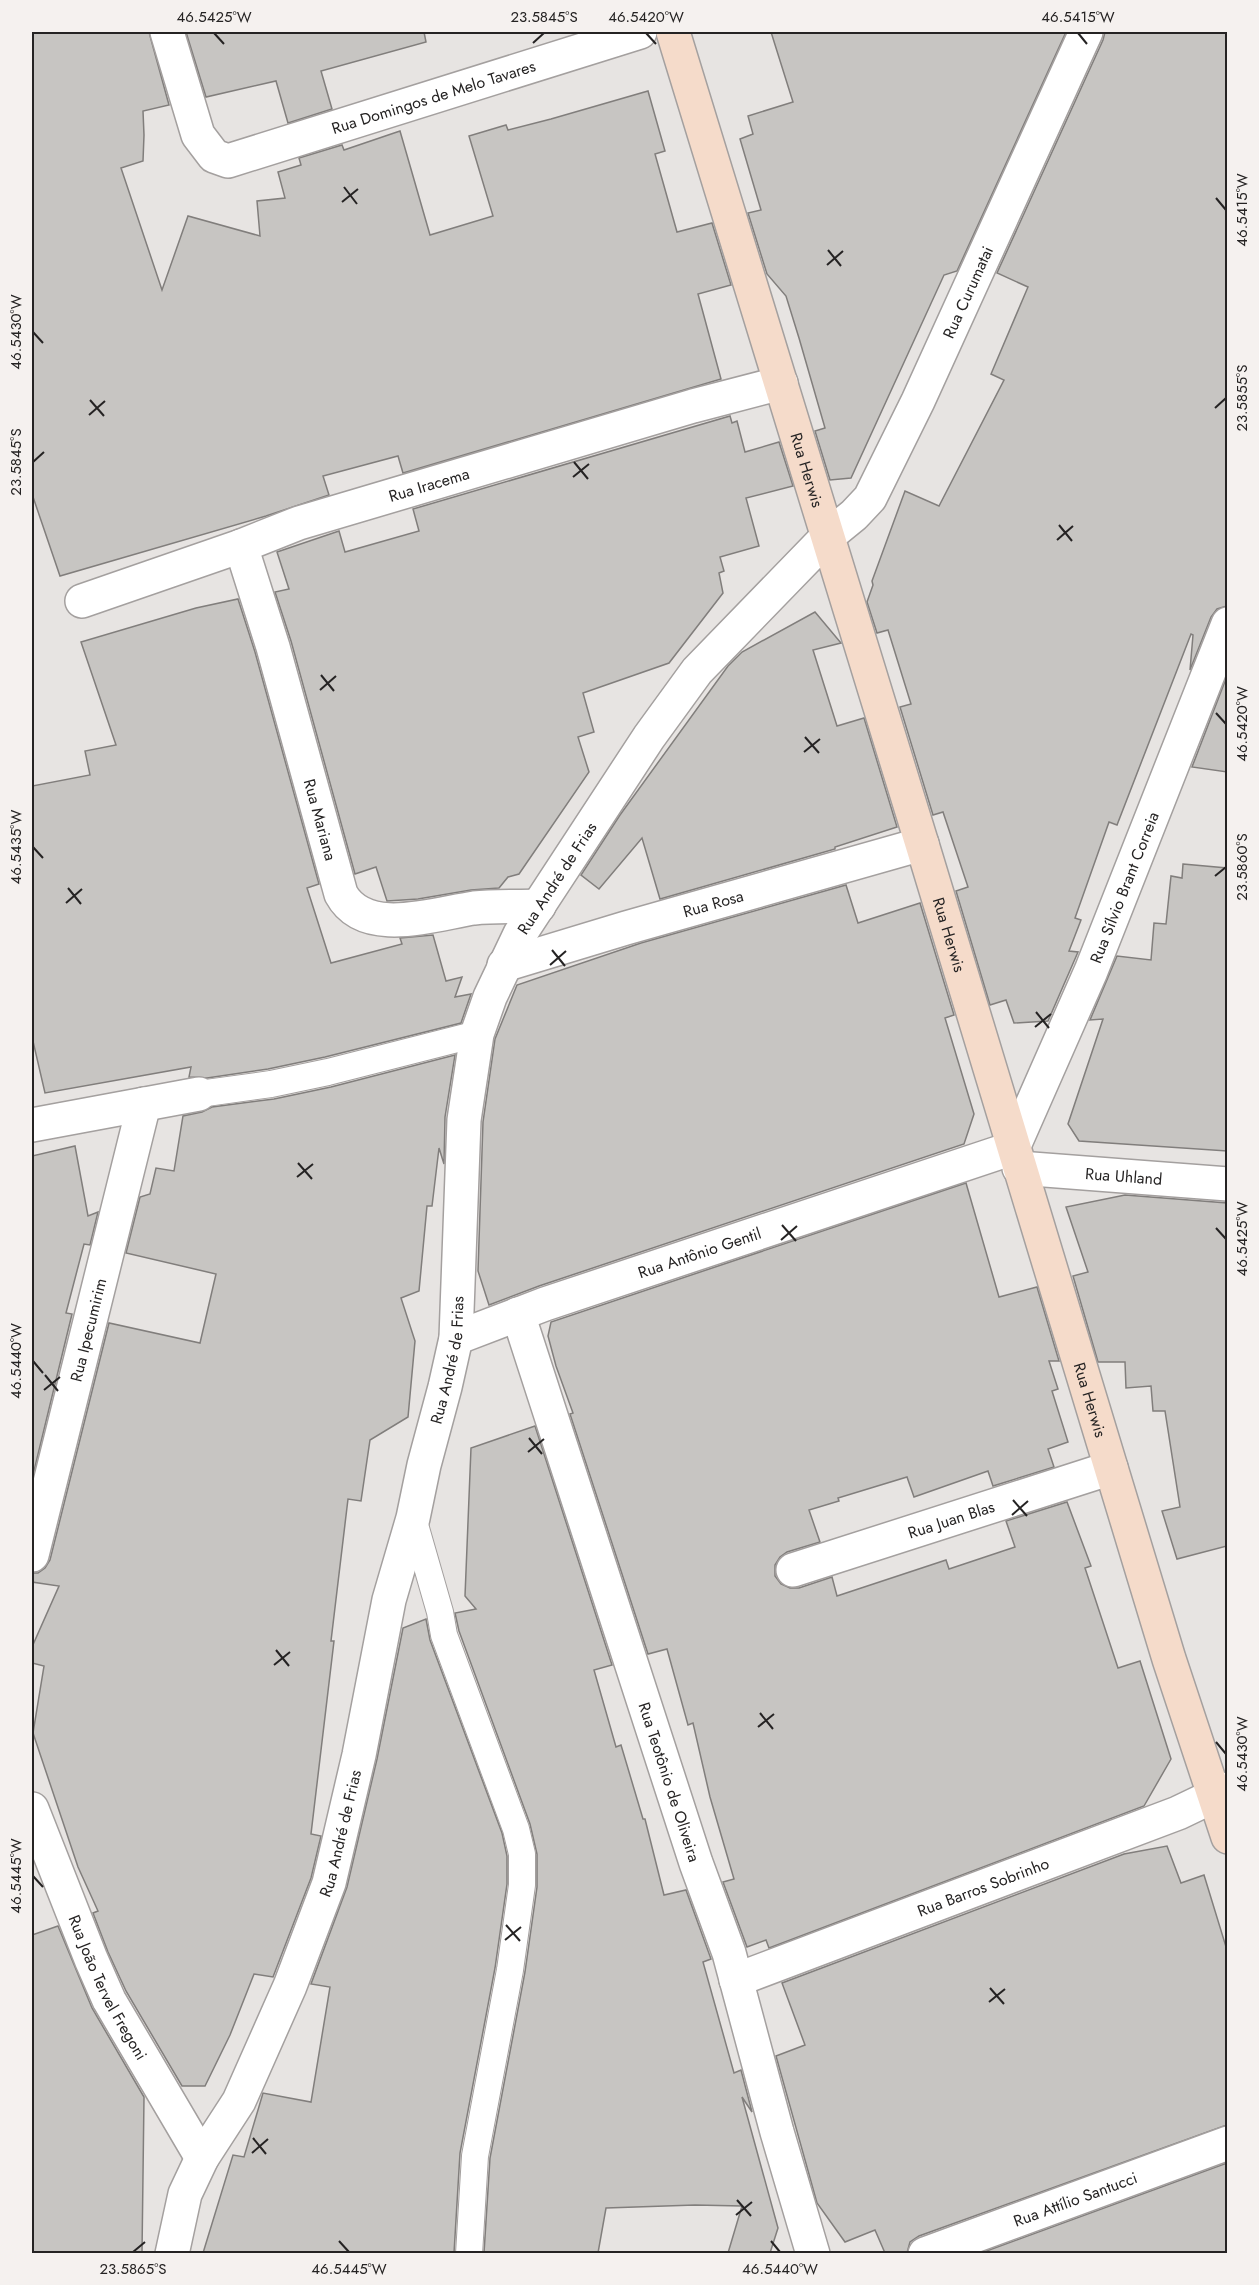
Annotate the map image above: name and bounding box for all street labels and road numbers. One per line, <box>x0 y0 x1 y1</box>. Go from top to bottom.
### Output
street label: Rua Domingos de Melo Tavares <box>329 54 538 140</box>
street label: Rua Curumatai <box>937 242 999 342</box>
street label: Rua Herwis <box>785 430 829 510</box>
street label: Rua Iracema <box>386 462 472 508</box>
street label: Rua Mariana <box>298 776 342 863</box>
street label: Rua Sílvio Brant Correia <box>1084 808 1165 967</box>
street label: Rua André de Frias <box>512 818 602 939</box>
street label: Rua Rosa <box>680 884 746 923</box>
street label: Rua Herwis <box>927 895 971 975</box>
street label: Rua Uhland <box>1084 1162 1163 1191</box>
street label: Rua Antônio Gentil <box>635 1222 764 1284</box>
street label: Rua Ipecumirim <box>64 1276 112 1384</box>
street label: Rua André de Frias <box>425 1296 470 1427</box>
street label: Rua Herwis <box>1068 1360 1112 1440</box>
street label: Rua Juan Blas <box>905 1495 998 1544</box>
street label: Rua Teotônio de Oliveira <box>633 1699 706 1865</box>
street label: Rua André de Frias <box>314 1768 367 1900</box>
street label: Rua Barros Sobrinho <box>914 1852 1053 1923</box>
street label: Rua João Tervel Fregoni <box>63 1911 153 2064</box>
street label: Rua Attílio Santucci <box>1010 2166 1141 2233</box>

